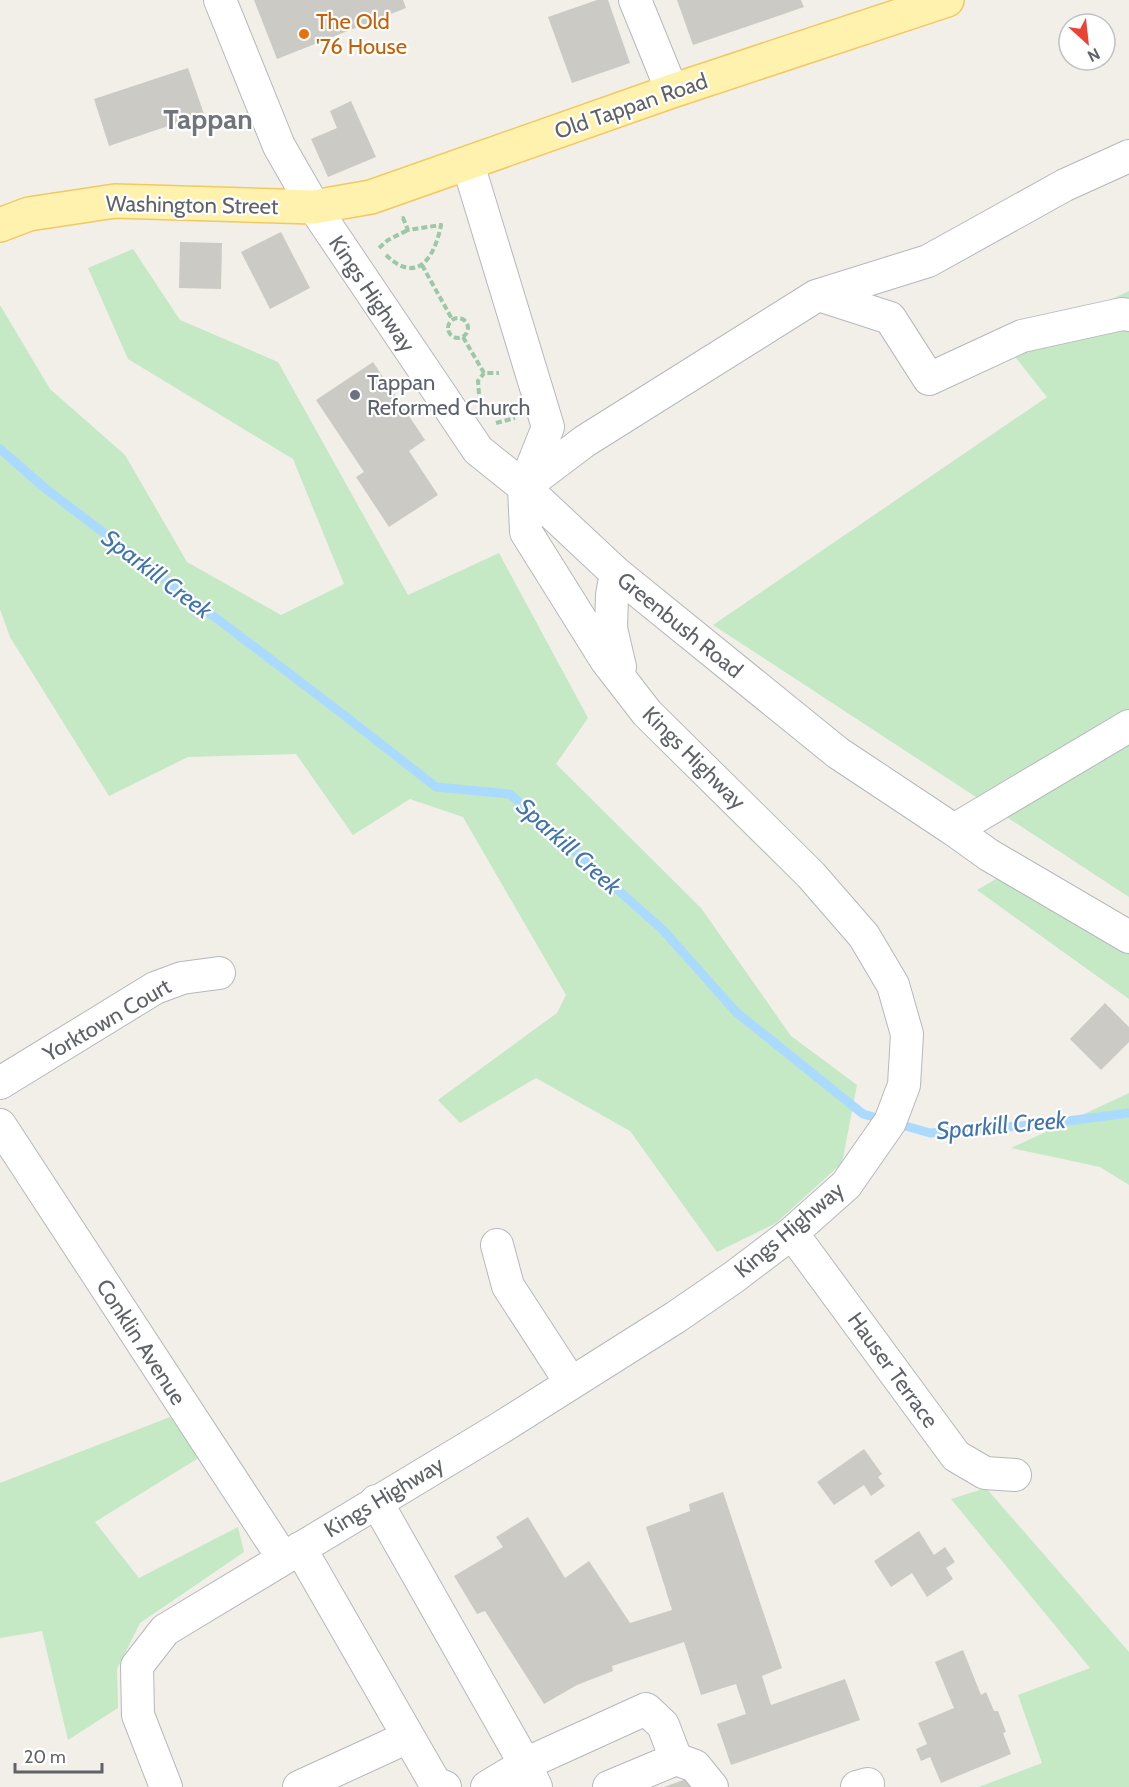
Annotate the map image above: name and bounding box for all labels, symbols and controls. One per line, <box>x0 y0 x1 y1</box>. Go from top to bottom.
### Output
place label: The Old '76 House <box>316 8 407 60</box>
north arrow <box>1057 12 1117 72</box>
marker: The Old '76 House <box>297 27 311 41</box>
text: N <box>1084 44 1103 66</box>
street label: Old Tappan Road <box>551 67 711 145</box>
district label: Tappan <box>163 102 253 136</box>
street label: Washington Street <box>105 190 279 220</box>
street label: Kings Highway <box>323 231 421 357</box>
place label: Tappan Reformed Church <box>367 369 531 421</box>
marker: Tappan Reformed Church <box>348 388 362 402</box>
water label: Sparkill Creek <box>96 523 218 625</box>
street label: Greenbush Road <box>612 566 748 684</box>
street label: Kings Highway <box>637 701 751 815</box>
water label: Sparkill Creek <box>511 792 628 901</box>
street label: Yorktown Court <box>37 972 176 1068</box>
water label: Sparkill Creek <box>935 1105 1068 1145</box>
street label: Kings Highway <box>729 1176 849 1284</box>
street label: Conklin Avenue <box>90 1274 192 1410</box>
street label: Hauser Terrace <box>842 1307 944 1433</box>
street label: Kings Highway <box>319 1451 449 1543</box>
scale bar <box>15 1736 102 1774</box>
text: 20 m <box>24 1746 66 1768</box>

